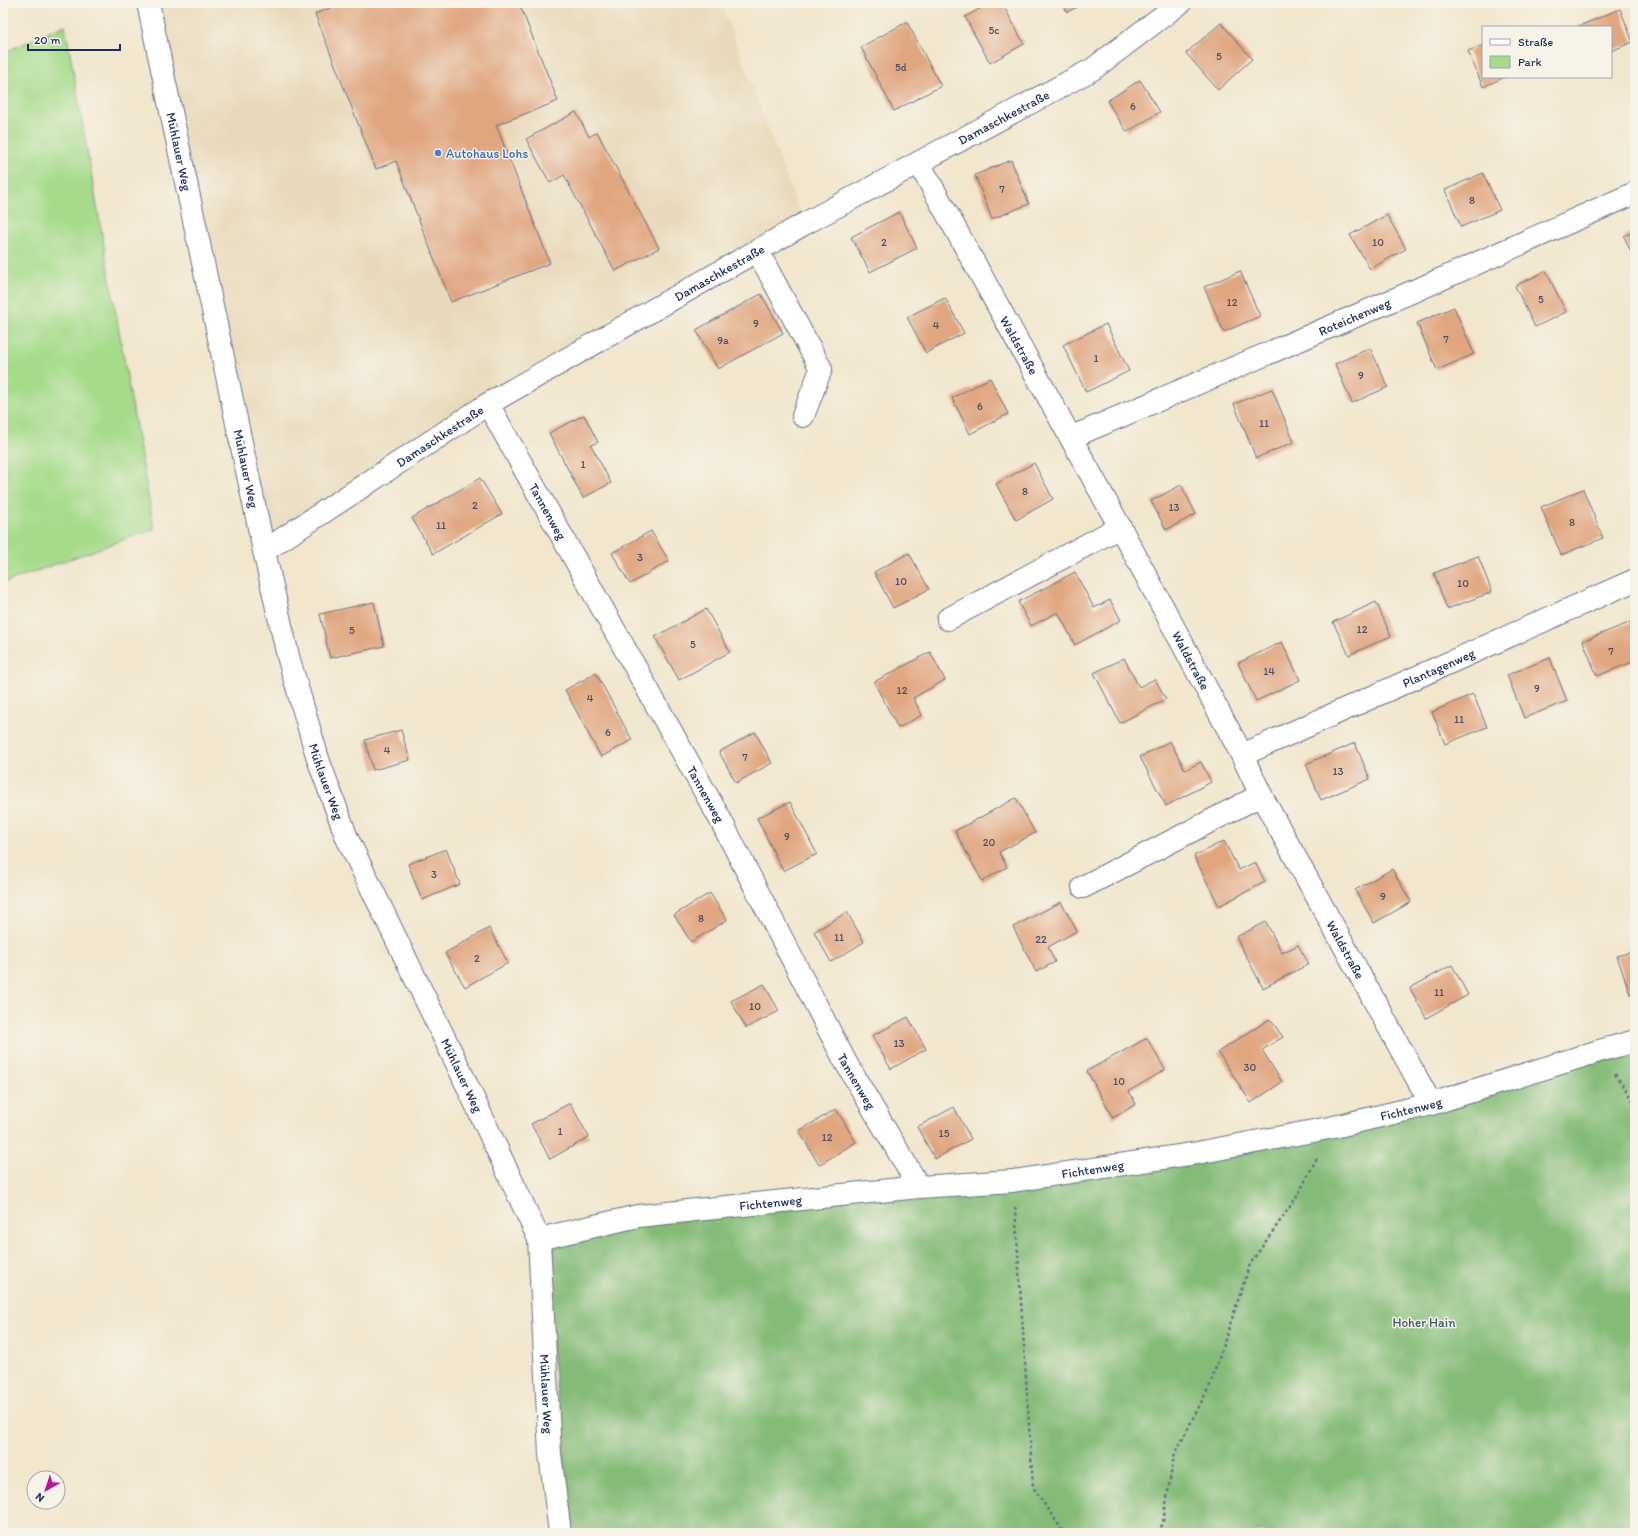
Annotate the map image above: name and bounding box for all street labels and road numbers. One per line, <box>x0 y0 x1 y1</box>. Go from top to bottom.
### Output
street label: Damaschkestraße <box>955 86 1052 148</box>
street label: Mühlauer Weg <box>164 111 195 193</box>
street label: Damaschkestraße <box>672 241 767 304</box>
street label: Roteichenweg <box>1316 294 1393 338</box>
street label: Waldstraße <box>997 313 1042 377</box>
street label: Damaschkestraße <box>393 402 486 470</box>
street label: Mühlauer Weg <box>231 428 262 510</box>
street label: Tannenweg <box>526 480 570 543</box>
street label: Waldstraße <box>1170 628 1213 692</box>
street label: Plantagenweg <box>1400 645 1477 690</box>
street label: Mühlauer Weg <box>306 741 347 822</box>
street label: Tannenweg <box>684 763 728 825</box>
street label: Waldstraße <box>1324 918 1368 981</box>
street label: Mühlauer Weg <box>438 1036 486 1115</box>
street label: Tannenweg <box>835 1050 879 1112</box>
street label: Fichtenweg <box>1379 1093 1444 1123</box>
street label: Fichtenweg <box>1060 1157 1125 1181</box>
street label: Fichtenweg <box>739 1192 803 1213</box>
street label: Mühlauer Weg <box>537 1354 556 1435</box>

